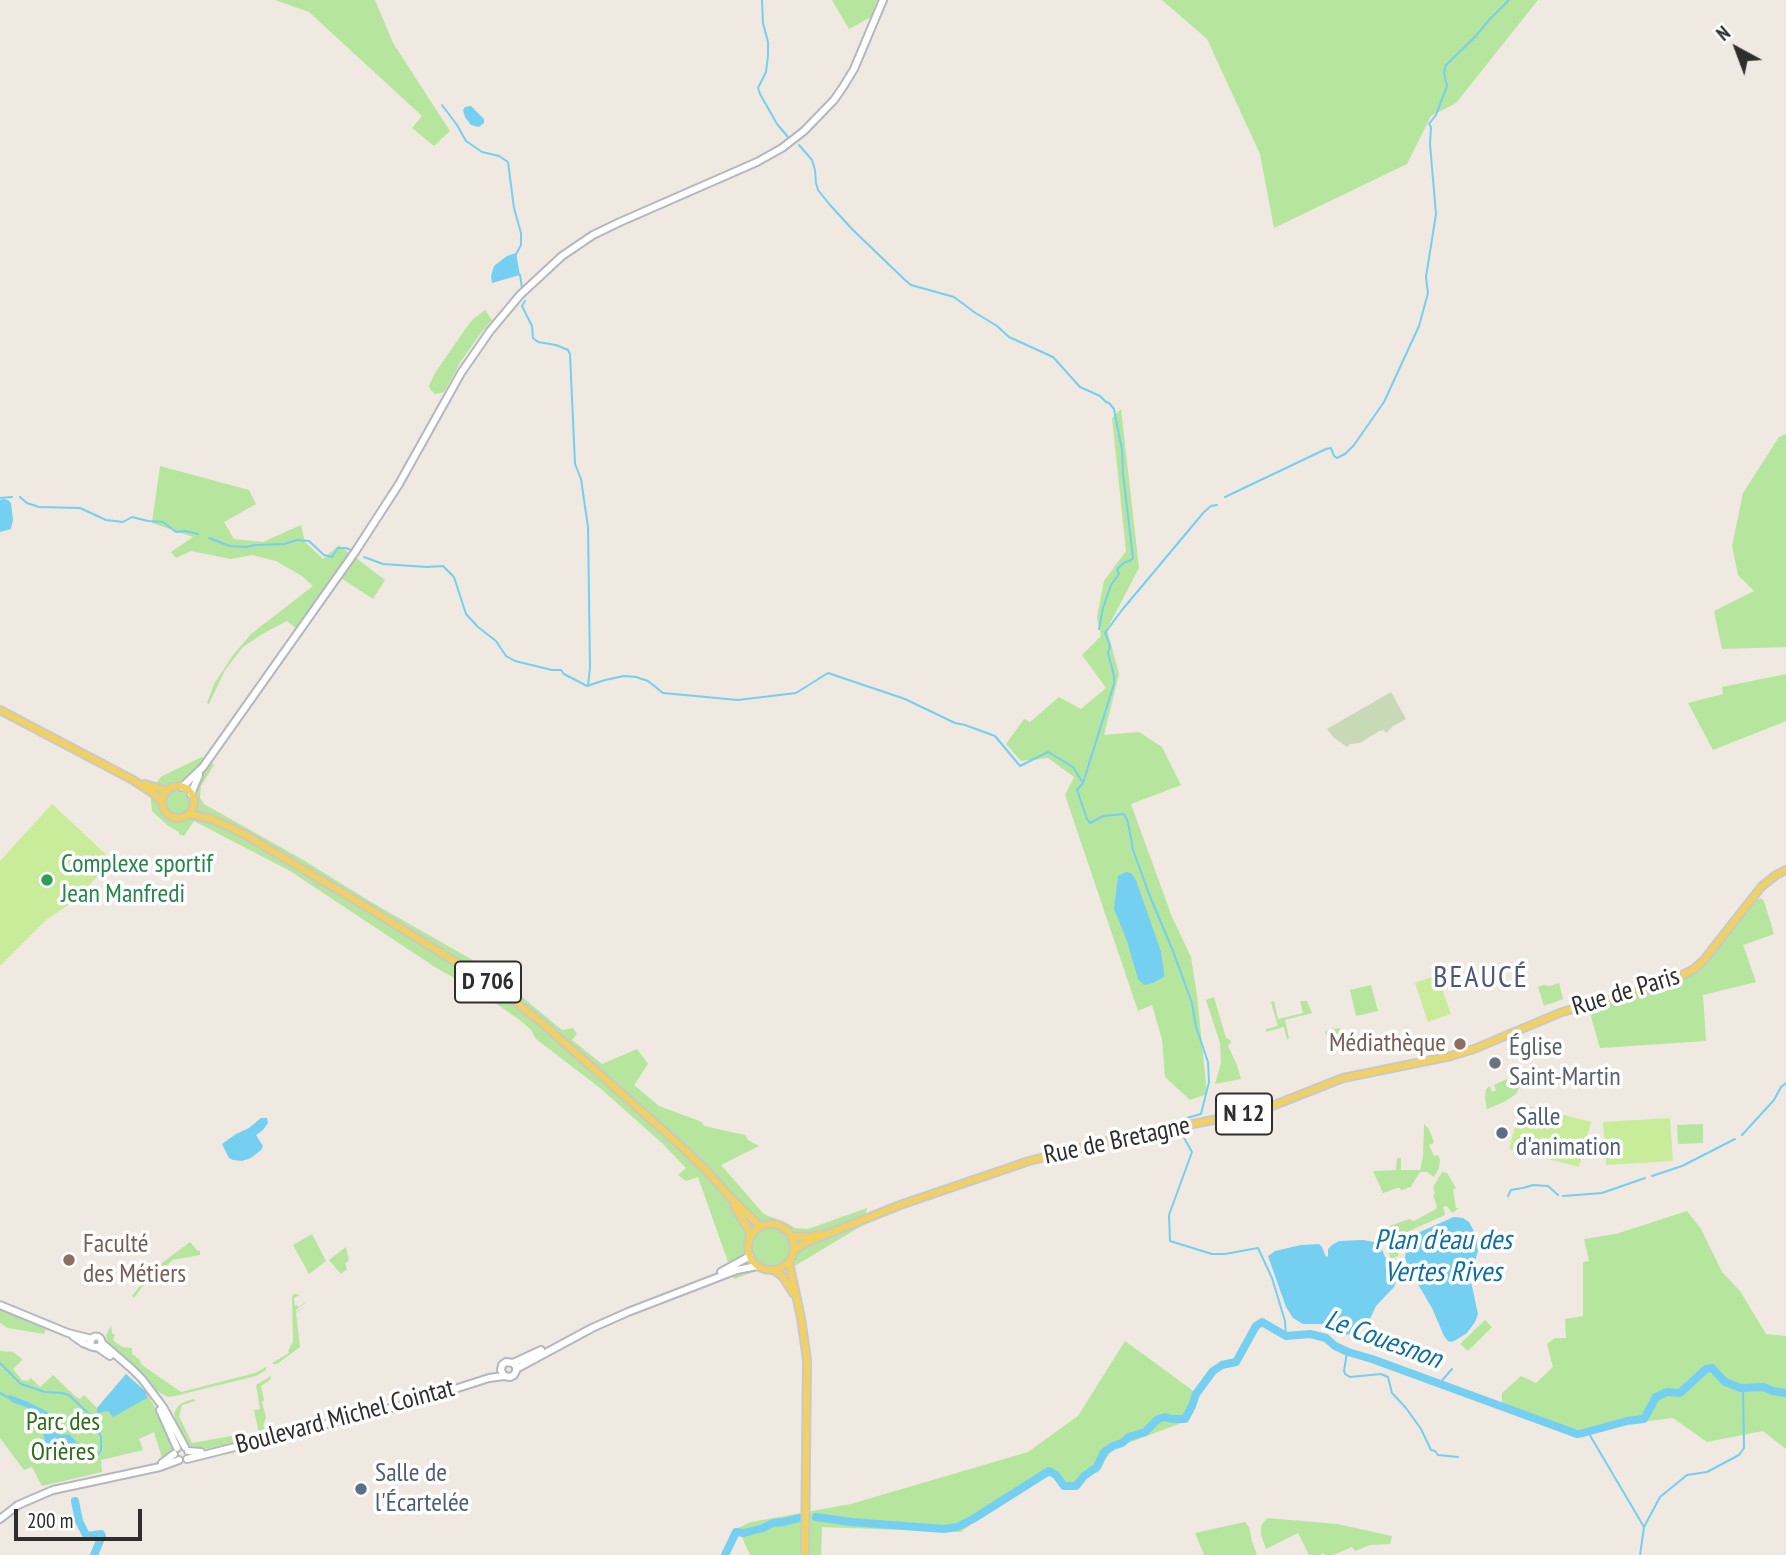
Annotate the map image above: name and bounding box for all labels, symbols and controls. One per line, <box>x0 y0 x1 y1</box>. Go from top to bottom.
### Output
north arrow <box>1702 14 1772 84</box>
text: N <box>1711 21 1735 46</box>
place label: Complexe sportif Jean Manfredi <box>61 849 213 910</box>
marker: Complexe sportif Jean Manfredi <box>39 872 55 888</box>
district label: BEAUCÉ <box>1434 960 1528 996</box>
street label: Rue de Paris <box>1569 961 1683 1023</box>
road number: D 706 <box>455 962 521 1002</box>
place label: Médiathèque <box>1329 1028 1446 1060</box>
place label: Église Saint-Martin <box>1509 1032 1621 1094</box>
marker: Médiathèque <box>1452 1036 1468 1052</box>
marker: Église Saint-Martin <box>1487 1055 1503 1071</box>
road number: N 12 <box>1216 1094 1272 1134</box>
place label: Salle d'animation <box>1516 1102 1621 1164</box>
street label: Rue de Bretagne <box>1041 1110 1193 1172</box>
marker: Salle d'animation <box>1494 1125 1510 1141</box>
water label: Plan d'eau des Vertes Rives <box>1374 1224 1512 1290</box>
place label: Faculté des Métiers <box>83 1229 186 1290</box>
marker: Faculté des Métiers <box>61 1252 77 1268</box>
water label: Le Couesnon <box>1320 1303 1446 1377</box>
street label: Boulevard Michel Cointat <box>232 1373 458 1461</box>
park label: Parc des Orières <box>26 1407 100 1468</box>
place label: Salle de l'Écartelée <box>375 1458 469 1520</box>
marker: Salle de l'Écartelée <box>353 1481 369 1497</box>
scale bar <box>18 1496 145 1540</box>
text: 200 m <box>27 1507 73 1534</box>

